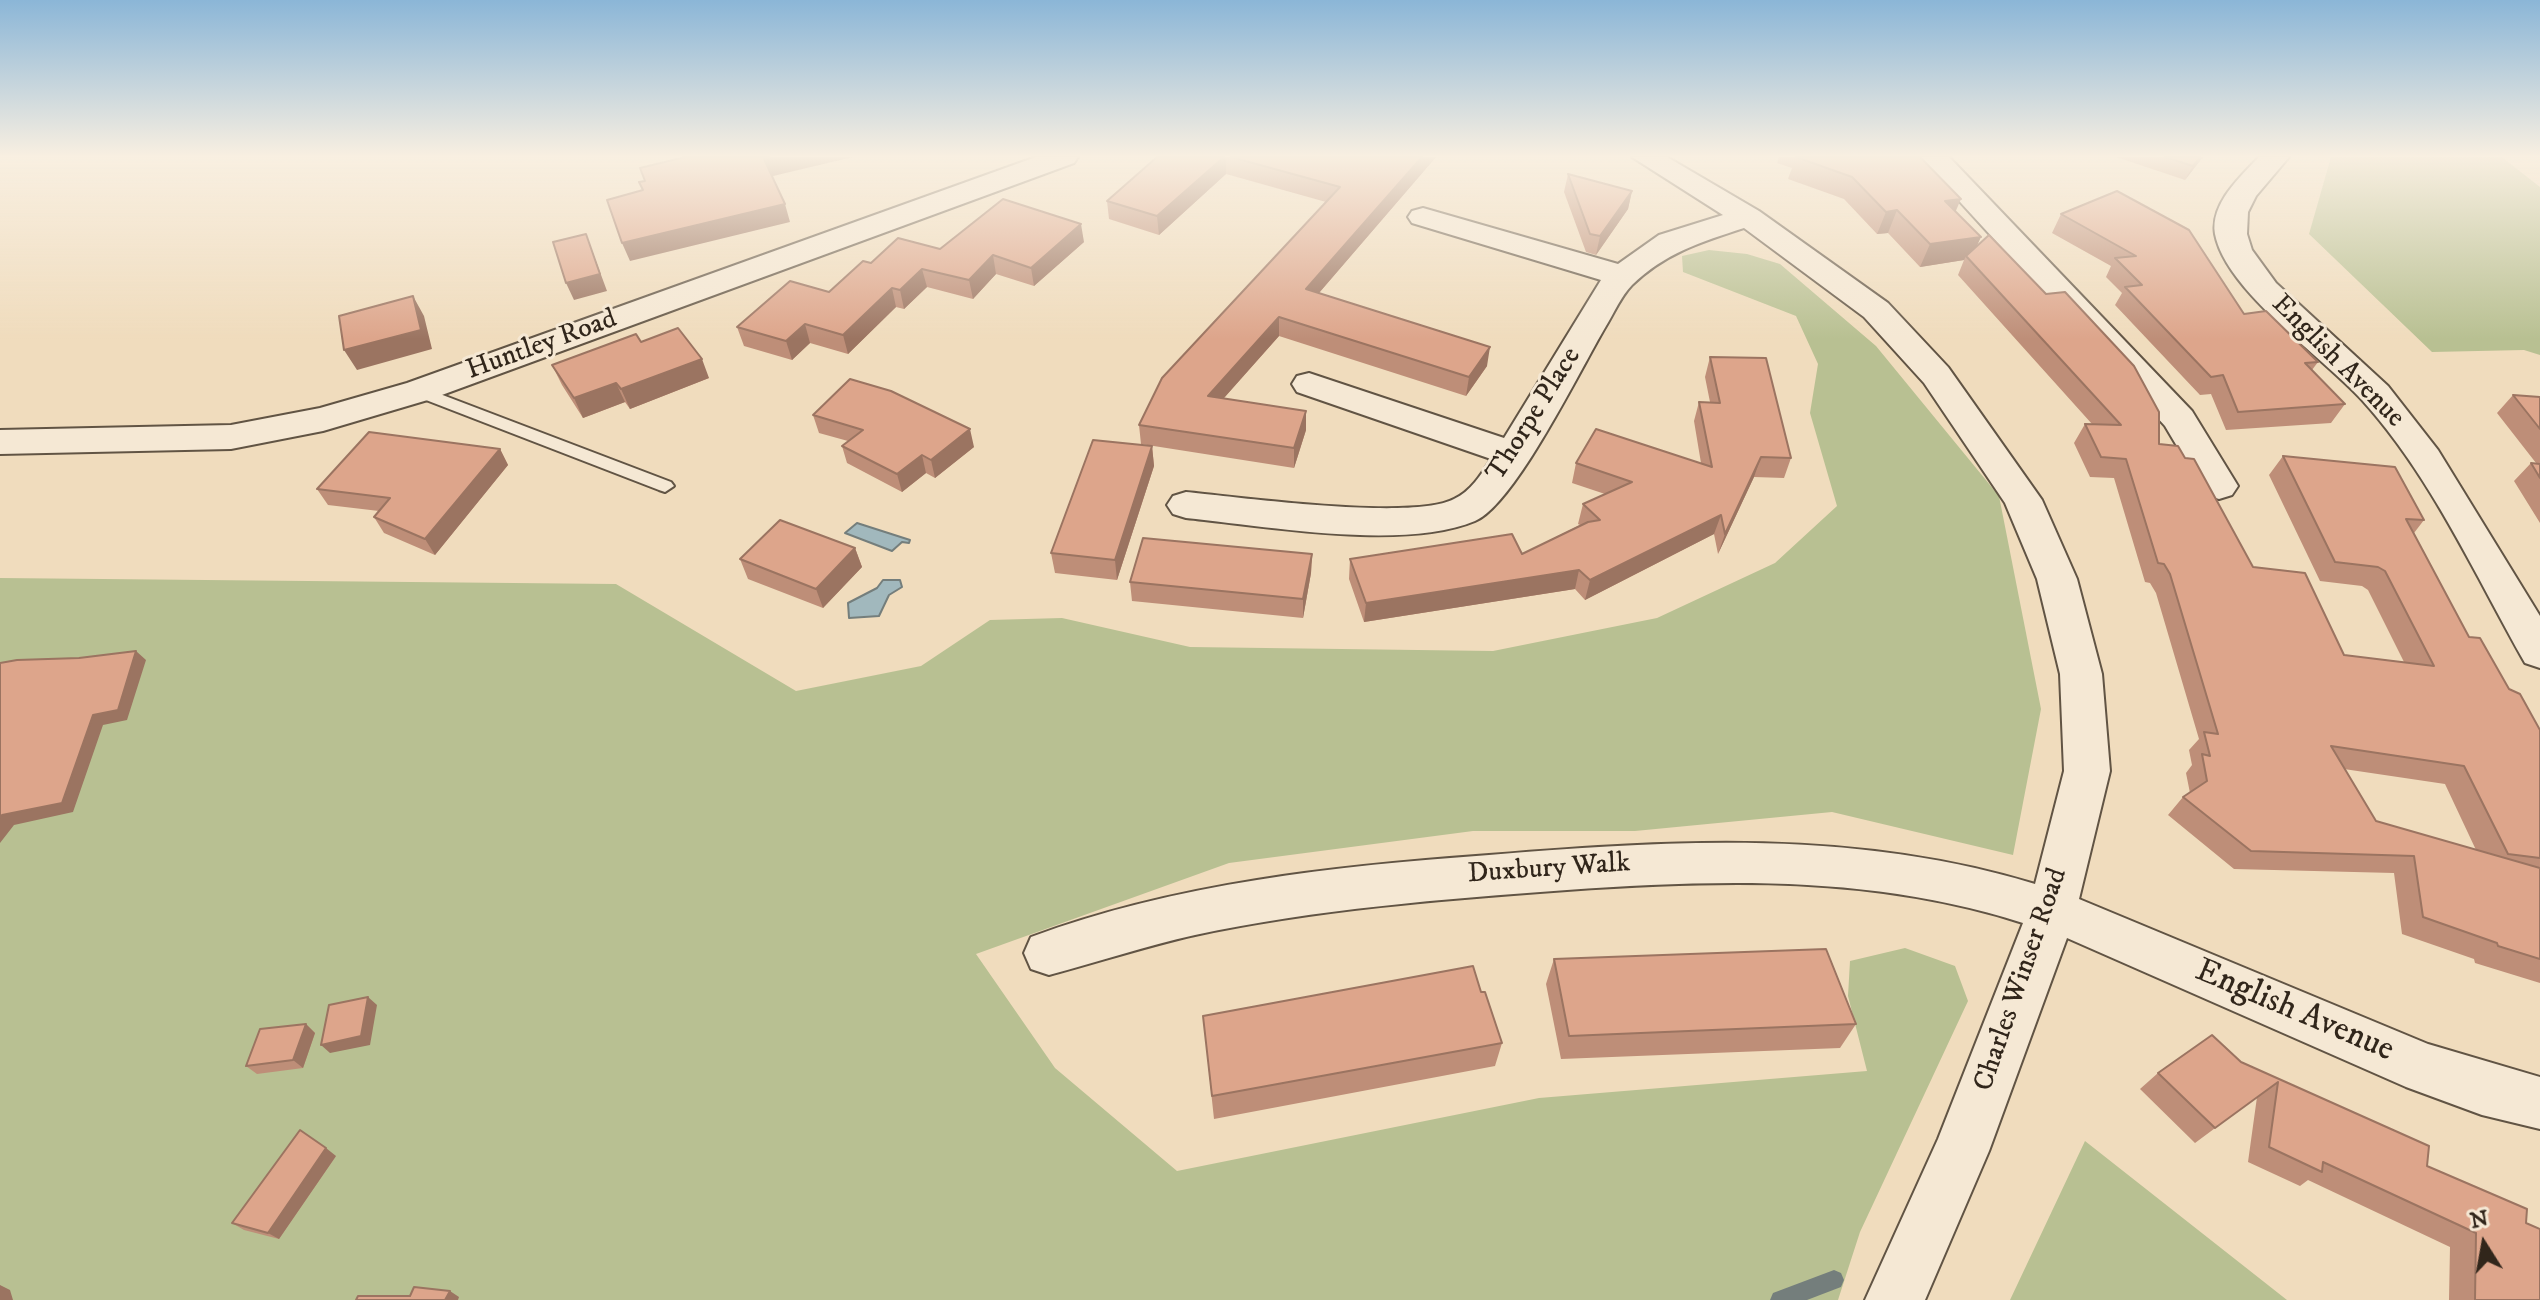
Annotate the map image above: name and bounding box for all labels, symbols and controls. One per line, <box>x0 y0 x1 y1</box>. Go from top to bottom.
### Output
street label: English Avenue <box>2263 288 2411 436</box>
street label: Huntley Road <box>462 303 622 389</box>
street label: Thorpe Place <box>1481 342 1589 488</box>
street label: Duxbury Walk <box>1467 848 1631 892</box>
street label: Charles Winser Road <box>1968 864 2076 1096</box>
street label: English Avenue <box>2189 952 2399 1072</box>
north arrow <box>2444 1204 2524 1284</box>
text: N <box>2468 1205 2491 1235</box>

